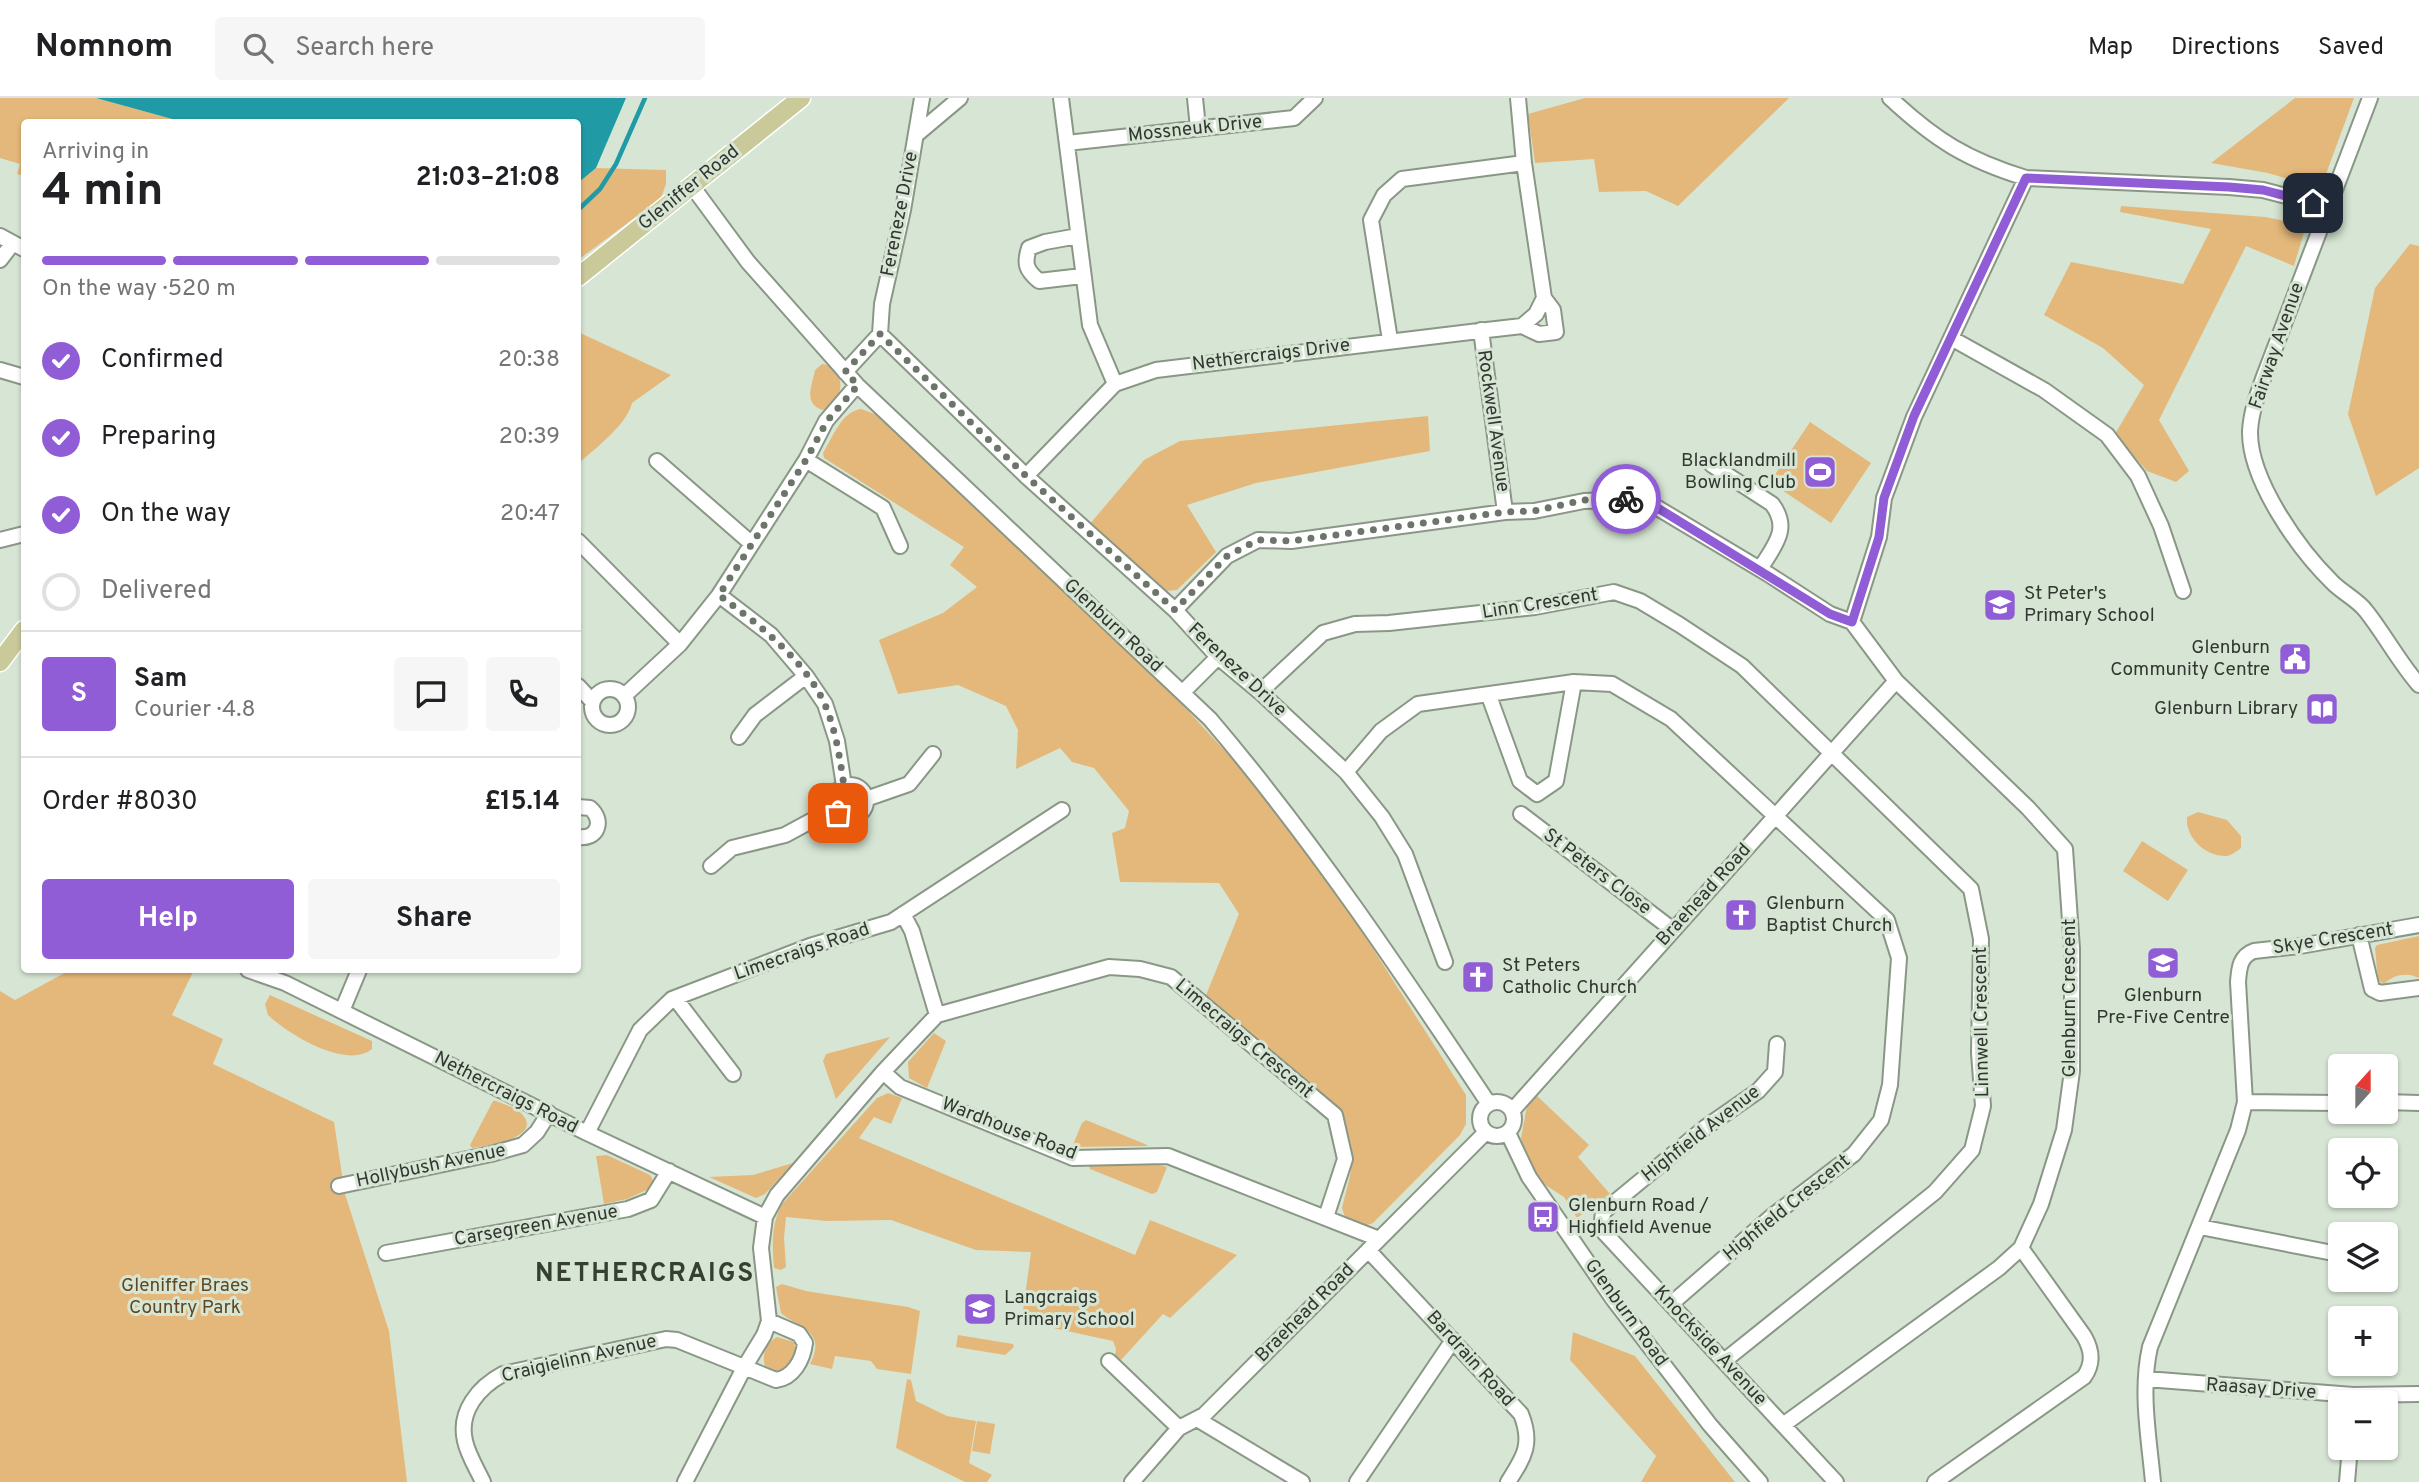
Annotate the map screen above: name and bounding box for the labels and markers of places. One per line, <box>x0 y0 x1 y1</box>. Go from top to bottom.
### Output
pin <box>2283 173 2343 233</box>
place label: Blacklandmill Bowling Club <box>1681 449 1796 495</box>
sports icon: Blacklandmill Bowling Club <box>1801 453 1839 491</box>
place label: St Peter's Primary School <box>2024 582 2155 628</box>
school or university icon: St Peter's Primary School <box>1981 586 2019 624</box>
place label: Glenburn Community Centre <box>2110 636 2270 682</box>
public building icon: Glenburn Community Centre <box>2276 640 2314 678</box>
library icon: Glenburn Library <box>2303 690 2341 728</box>
place label: Glenburn Library <box>2154 697 2298 721</box>
pin <box>808 783 868 843</box>
place label: Glenburn Baptist Church <box>1766 892 1892 938</box>
church icon: Glenburn Baptist Church <box>1722 896 1760 934</box>
school or university icon: Glenburn Pre-Five Centre <box>2144 944 2182 982</box>
place label: St Peters Catholic Church <box>1502 954 1637 1000</box>
church icon: St Peters Catholic Church <box>1459 958 1497 996</box>
place label: Glenburn Pre-Five Centre <box>2096 984 2230 1030</box>
place label: Glenburn Road / Highfield Avenue <box>1568 1194 1712 1240</box>
bus stop icon: Glenburn Road / Highfield Avenue <box>1524 1198 1562 1236</box>
place label: Langcraigs Primary School <box>1004 1286 1135 1332</box>
school or university icon: Langcraigs Primary School <box>961 1290 999 1328</box>

